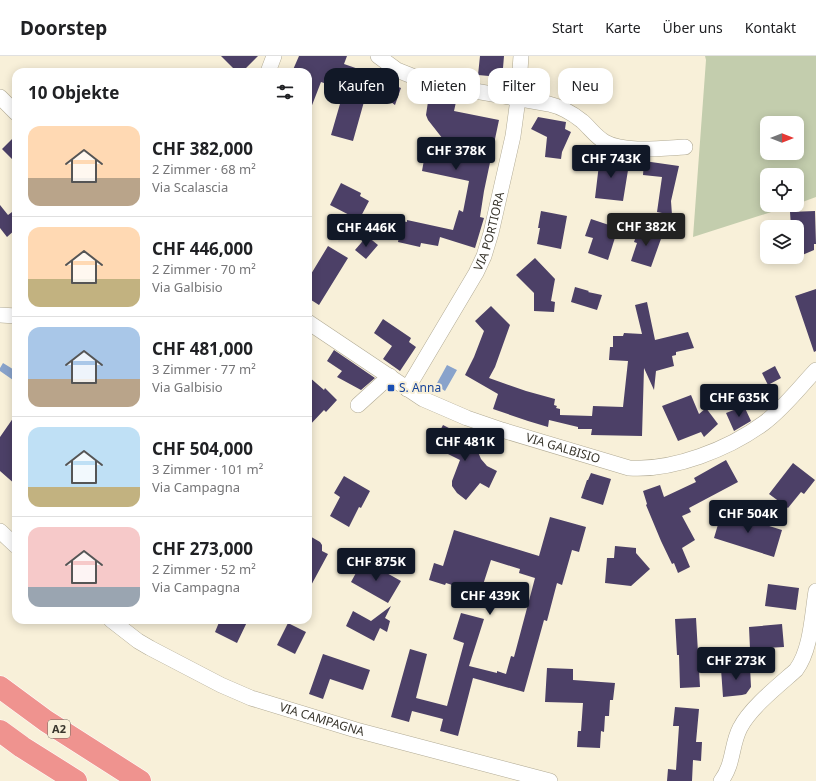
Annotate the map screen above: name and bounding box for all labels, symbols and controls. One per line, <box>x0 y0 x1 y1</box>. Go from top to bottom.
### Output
text: Doorstep <box>20 15 107 41</box>
text: Start <box>552 18 583 37</box>
text: Karte <box>605 18 641 37</box>
text: Über uns <box>663 18 723 37</box>
text: Kontakt <box>745 18 796 37</box>
chip: Kaufen <box>324 68 399 104</box>
chip: Mieten <box>407 68 480 104</box>
chip: Filter <box>488 68 550 104</box>
chip: Neu <box>558 68 613 104</box>
text: 10 Objekte <box>28 81 119 104</box>
icon: filters <box>274 81 296 103</box>
north arrow <box>760 116 804 160</box>
map controls <box>760 116 804 264</box>
text: CHF 382,000 <box>152 137 253 160</box>
pin: CHF 378K <box>415 137 497 171</box>
text: CHF 378K <box>426 141 486 159</box>
icon: home <box>60 142 108 190</box>
pin: CHF 743K <box>570 145 652 179</box>
text: CHF 743K <box>581 149 641 167</box>
text: 2 Zimmer · 68 m² <box>152 160 256 178</box>
button: locate <box>760 168 804 212</box>
text: Via Scalascia <box>152 178 228 196</box>
street label: VIA PORTIORA <box>469 190 508 273</box>
pin: CHF 382K <box>605 213 687 247</box>
pin: CHF 446K <box>325 214 407 248</box>
text: CHF 382K <box>616 217 676 235</box>
text: CHF 446K <box>336 218 396 236</box>
button: layers <box>760 220 804 264</box>
text: CHF 446,000 <box>152 237 253 260</box>
icon: home <box>60 243 108 291</box>
text: 2 Zimmer · 70 m² <box>152 260 256 278</box>
text: Via Galbisio <box>152 278 223 296</box>
text: CHF 481,000 <box>152 337 253 360</box>
icon: home <box>60 343 108 391</box>
text: 3 Zimmer · 77 m² <box>152 360 256 378</box>
text: Via Galbisio <box>152 378 223 396</box>
place label: S. Anna <box>399 379 441 396</box>
marker: S. Anna <box>386 383 396 393</box>
pin: CHF 635K <box>698 384 780 418</box>
text: CHF 635K <box>709 388 769 406</box>
pin: CHF 481K <box>424 428 506 462</box>
street label: VIA GALBISIO <box>524 429 602 467</box>
text: CHF 481K <box>435 432 495 450</box>
text: CHF 504,000 <box>152 437 253 460</box>
icon: home <box>60 443 108 491</box>
text: 3 Zimmer · 101 m² <box>152 460 263 478</box>
text: Via Campagna <box>152 478 240 496</box>
pin: CHF 504K <box>707 500 789 534</box>
text: CHF 504K <box>718 504 778 522</box>
text: CHF 273,000 <box>152 537 253 560</box>
icon: home <box>60 543 108 591</box>
pin: CHF 875K <box>335 548 417 582</box>
text: CHF 875K <box>346 552 406 570</box>
text: 2 Zimmer · 52 m² <box>152 560 256 578</box>
text: Via Campagna <box>152 578 240 596</box>
pin: CHF 439K <box>449 582 531 616</box>
text: CHF 439K <box>460 586 520 604</box>
pin: CHF 273K <box>695 647 777 681</box>
text: CHF 273K <box>706 651 766 669</box>
street label: VIA CAMPAGNA <box>278 698 367 740</box>
road number: A2 <box>48 720 70 738</box>

